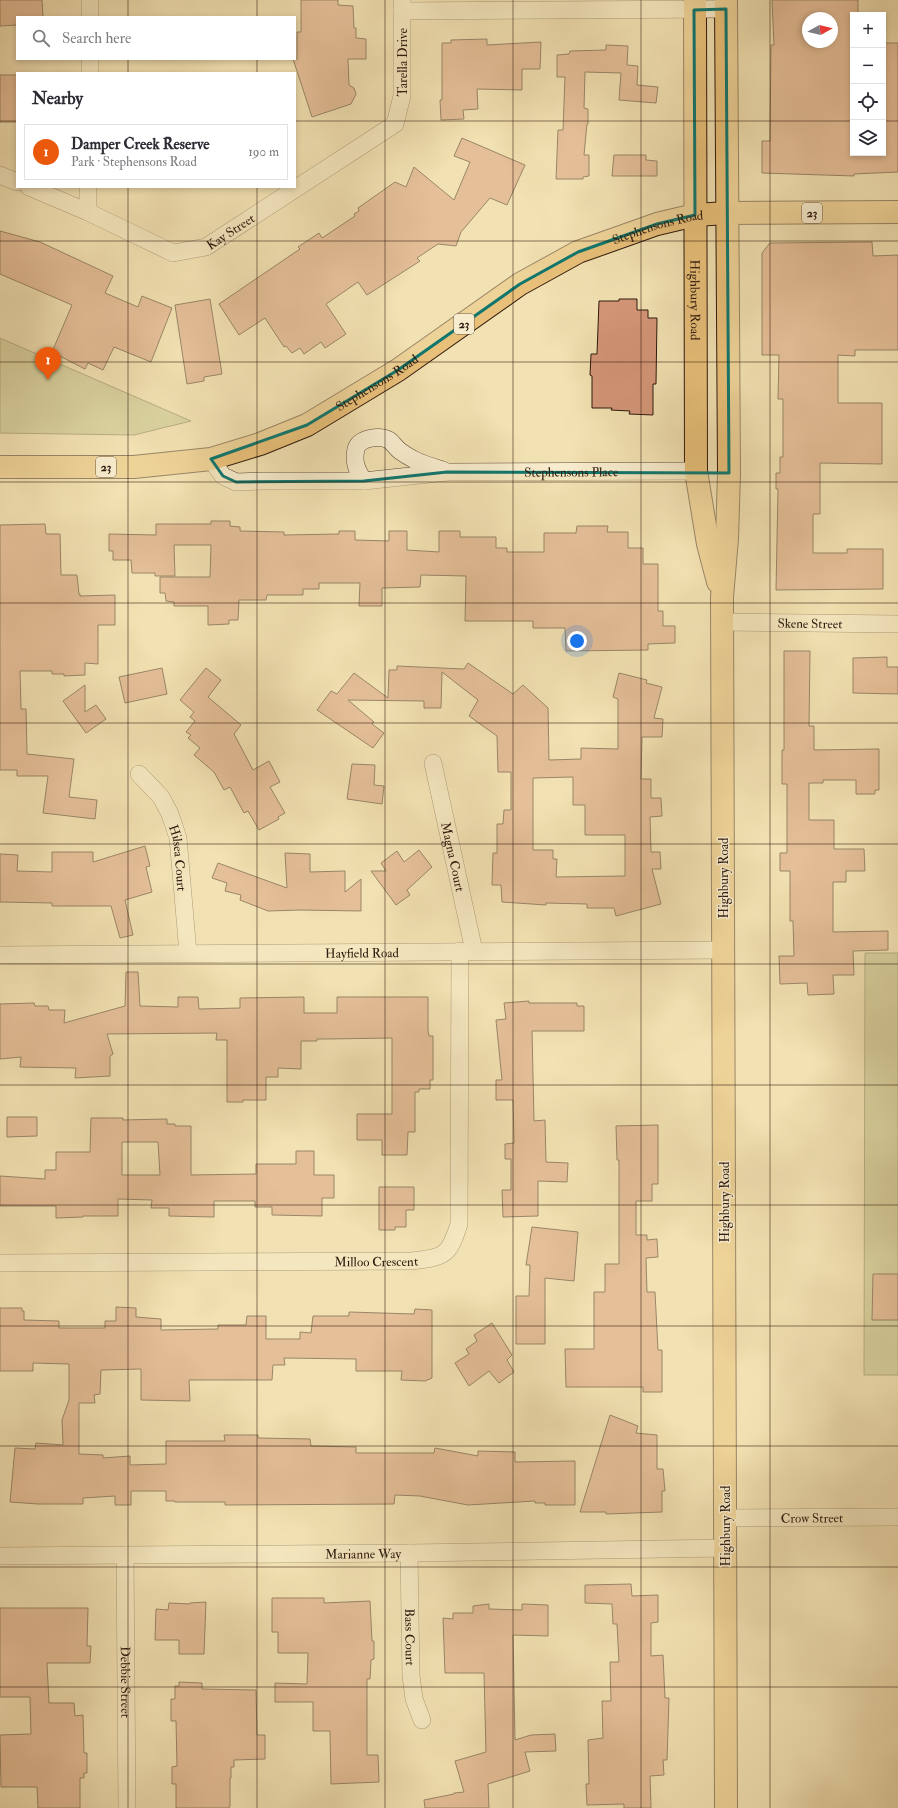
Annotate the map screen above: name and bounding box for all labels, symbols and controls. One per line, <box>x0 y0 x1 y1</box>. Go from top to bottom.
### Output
north arrow <box>802 12 838 48</box>
map controls <box>850 12 886 156</box>
button: + <box>850 12 886 48</box>
search box <box>16 16 296 60</box>
icon: search <box>30 27 52 49</box>
street label: Tarella Drive <box>395 28 411 97</box>
text: Search here <box>62 29 131 48</box>
button: − <box>850 48 886 84</box>
button: locate <box>850 84 886 120</box>
text: Nearby <box>32 88 83 109</box>
button: layers <box>850 120 886 156</box>
text: Damper Creek Reserve <box>71 135 210 154</box>
text: 1 <box>44 144 48 160</box>
text: 190 m <box>248 144 279 160</box>
text: Park · Stephensons Road <box>71 154 197 170</box>
road number: 23 <box>802 203 822 223</box>
street label: Stephensons Road <box>610 207 704 248</box>
street label: Kay Street <box>204 211 258 253</box>
street label: Highbury Road <box>686 260 703 341</box>
road number: 23 <box>454 314 474 334</box>
pin: 1 <box>35 347 61 380</box>
street label: Stephensons Road <box>333 351 422 415</box>
road number: 23 <box>96 457 116 477</box>
street label: Stephensons Place <box>524 464 619 482</box>
street label: Skene Street <box>777 616 843 632</box>
your location <box>567 631 587 651</box>
street label: Magna Court <box>437 821 468 893</box>
street label: Hilsea Court <box>165 823 190 892</box>
street label: Highbury Road <box>716 837 733 918</box>
street label: Hayfield Road <box>325 945 400 963</box>
street label: Highbury Road <box>717 1161 734 1242</box>
street label: Milloo Crescent <box>334 1253 419 1270</box>
street label: Highbury Road <box>718 1485 735 1566</box>
street label: Crow Street <box>781 1510 843 1527</box>
street label: Marianne Way <box>325 1546 401 1563</box>
street label: Bass Court <box>401 1608 418 1666</box>
street label: Debbie Street <box>117 1646 133 1718</box>

